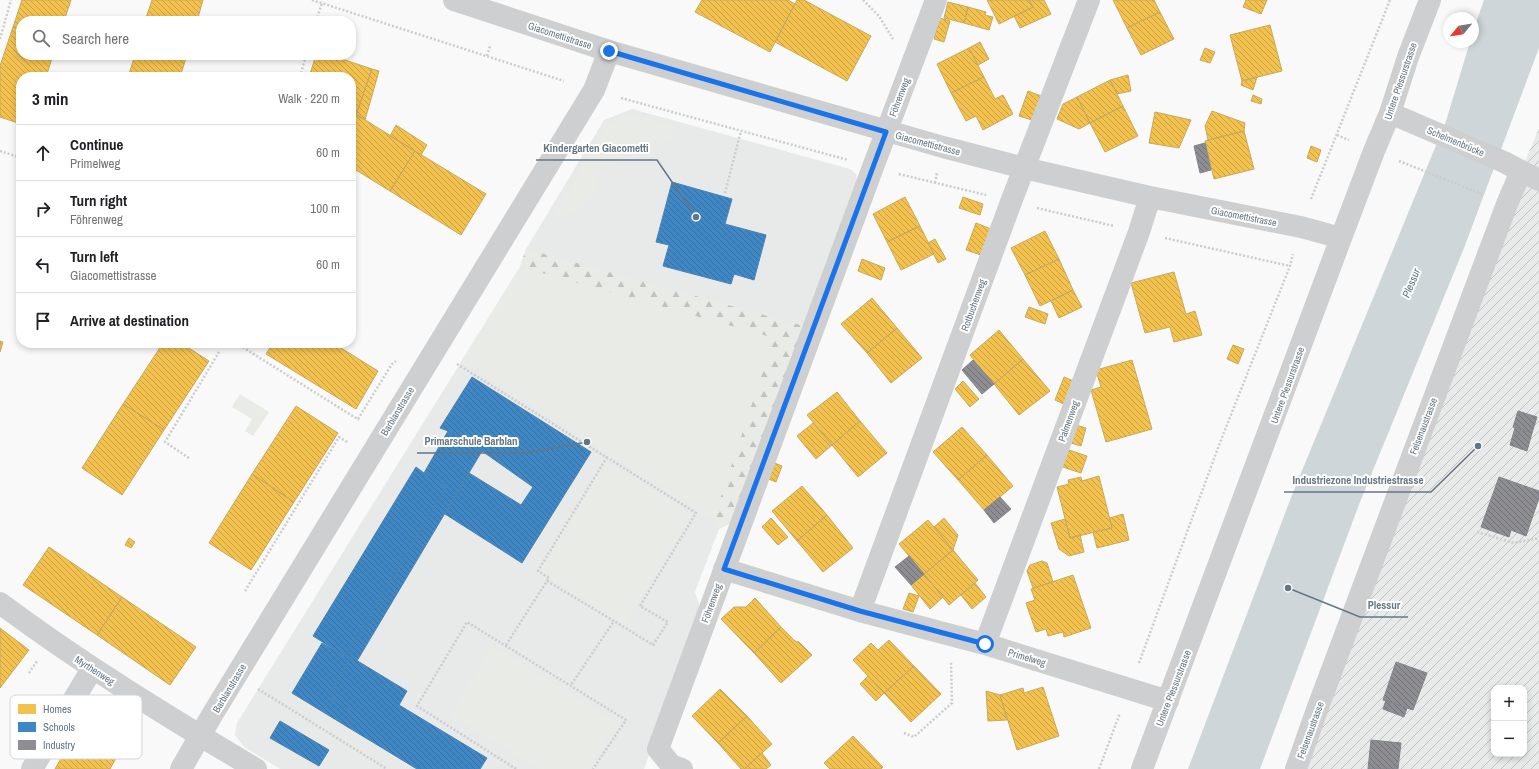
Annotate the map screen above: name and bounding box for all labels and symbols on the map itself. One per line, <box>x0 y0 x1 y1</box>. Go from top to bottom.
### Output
north arrow <box>1443 12 1479 48</box>
street label: Giacomettistrasse <box>526 19 594 52</box>
street label: Untere Plessurstrasse <box>1381 41 1420 121</box>
route end <box>600 42 618 60</box>
street label: Föhrenweg <box>886 75 913 118</box>
street label: Schelmenbrücke <box>1425 124 1487 160</box>
street label: Giacomettistrasse <box>894 129 962 158</box>
callout: Kindergarten Giacometti <box>536 137 657 160</box>
text: Kindergarten Giacometti <box>543 141 649 155</box>
street label: Giacomettistrasse <box>1210 204 1278 229</box>
water label: Plessur <box>1399 266 1423 300</box>
street label: Rotbuchenweg <box>958 277 989 333</box>
street label: Untere Plessurstrasse <box>1268 345 1308 425</box>
street label: Barblanstrasse <box>378 384 417 438</box>
street label: Felsenaustrasse <box>1407 396 1440 456</box>
street label: Palmenweg <box>1055 398 1082 444</box>
callout: Primarschule Barblan <box>417 430 526 453</box>
text: Primarschule Barblan <box>424 434 518 448</box>
callout: Industriezone Industriestrasse <box>1284 469 1431 492</box>
text: Industriezone Industriestrasse <box>1293 473 1423 487</box>
street label: Föhrenweg <box>698 581 725 624</box>
callout: Plessur <box>1360 594 1408 617</box>
text: Plessur <box>1368 598 1401 612</box>
route start <box>976 635 994 653</box>
street label: Primelweg <box>1006 646 1048 669</box>
street label: Untere Plessurstrasse <box>1153 648 1194 728</box>
street label: Myrthenweg <box>72 653 117 688</box>
street label: Barblanstrasse <box>210 661 249 715</box>
legend <box>10 695 142 759</box>
street label: Felsenaustrasse <box>1294 699 1327 760</box>
text: Homes <box>43 702 72 716</box>
text: Schools <box>43 720 76 734</box>
text: Industry <box>43 738 76 752</box>

